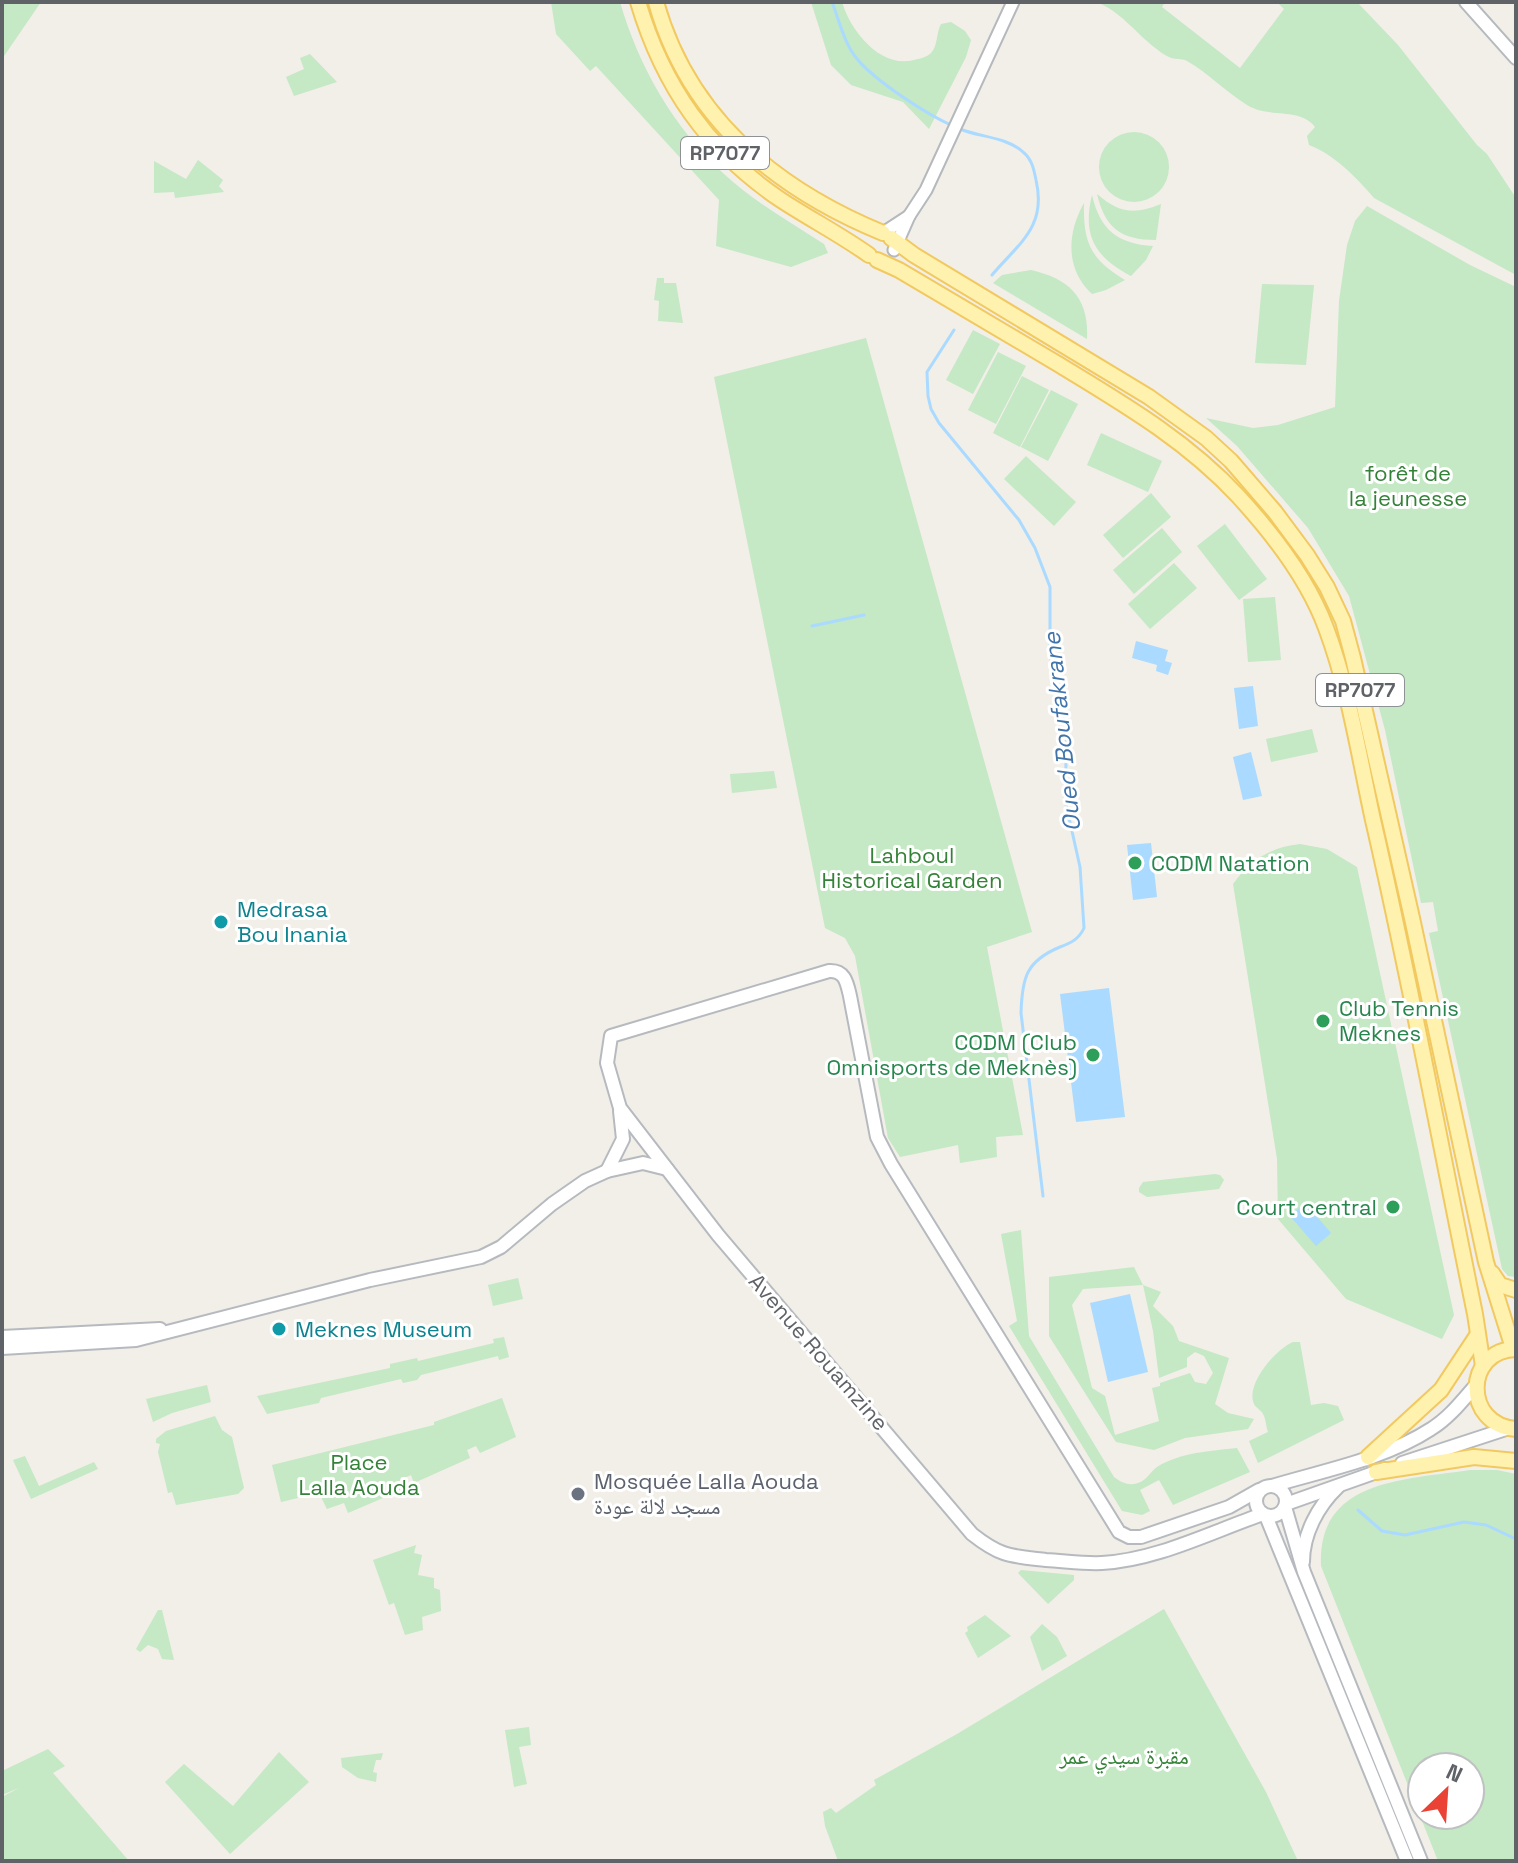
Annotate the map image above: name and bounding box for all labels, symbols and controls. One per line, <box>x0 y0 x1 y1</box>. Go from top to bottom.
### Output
road number: RP7077 <box>681 137 769 169</box>
park label: forêt de la jeunesse <box>1349 459 1467 512</box>
water label: Oued Boufakrane <box>1036 630 1087 833</box>
road number: RP7077 <box>1316 674 1404 706</box>
park label: Lahboul Historical Garden <box>822 841 1002 894</box>
place label: CODM Natation <box>1151 849 1310 877</box>
marker: CODM Natation <box>1126 854 1144 872</box>
place label: Medrasa Bou Inania <box>237 895 348 948</box>
marker: Medrasa Bou Inania <box>212 913 230 931</box>
place label: Club Tennis Meknes <box>1339 994 1459 1047</box>
marker: Club Tennis Meknes <box>1314 1012 1332 1030</box>
place label: CODM (Club Omnisports de Meknès) <box>826 1028 1077 1081</box>
marker: CODM (Club Omnisports de Meknès) <box>1084 1046 1102 1064</box>
place label: Court central <box>1236 1193 1377 1221</box>
marker: Court central <box>1384 1198 1402 1216</box>
street label: Avenue Rouamzine <box>743 1268 895 1436</box>
place label: Meknes Museum <box>295 1315 472 1343</box>
marker: Meknes Museum <box>270 1320 288 1338</box>
park label: Place Lalla Aouda <box>298 1448 420 1501</box>
place label: Mosquée Lalla Aouda مسجد لالة عودة <box>594 1467 819 1520</box>
marker: Mosquée Lalla Aouda مسجد لالة عودة <box>569 1485 587 1503</box>
park label: مقبرة سيدي عمر <box>1058 1742 1189 1774</box>
north arrow <box>1406 1751 1486 1831</box>
text: N <box>1442 1757 1467 1789</box>

